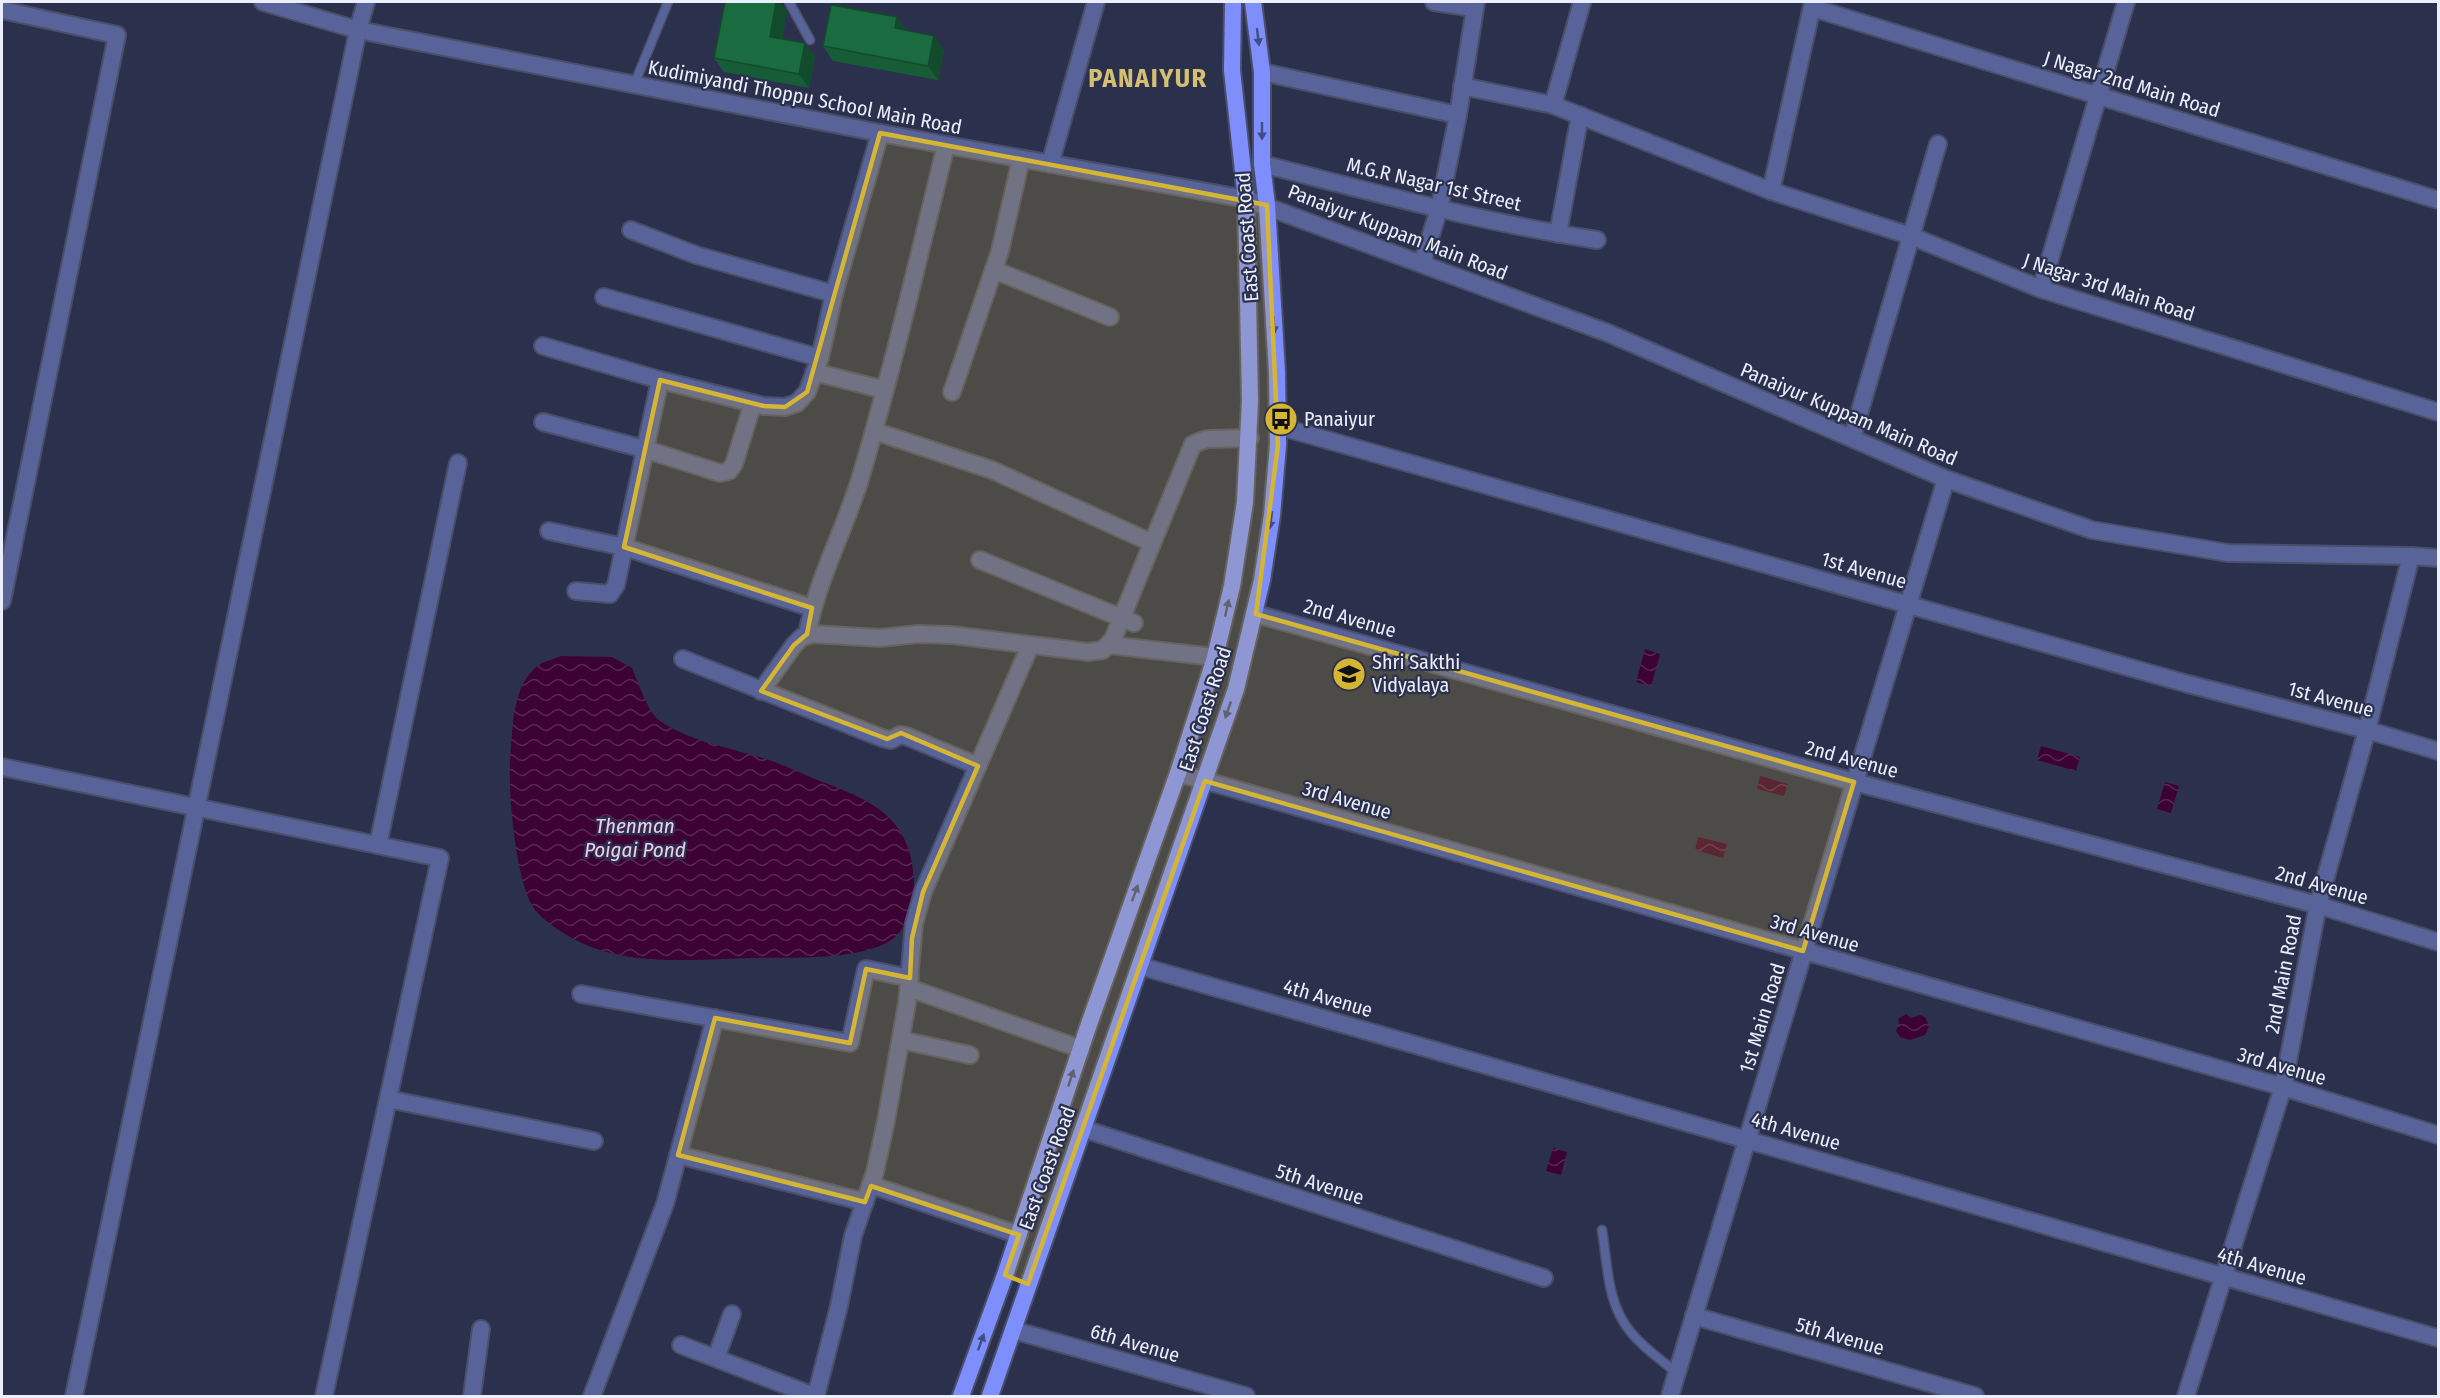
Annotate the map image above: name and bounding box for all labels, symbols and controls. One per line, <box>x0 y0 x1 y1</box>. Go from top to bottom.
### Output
one-way arrow <box>1253 27 1262 46</box>
street label: J Nagar 2nd Main Road <box>2041 46 2223 122</box>
street label: Kudimiyandi Thoppu School Main Road <box>646 55 964 139</box>
district label: PANAIYUR <box>1088 63 1208 94</box>
one-way arrow <box>1257 121 1267 140</box>
street label: M.G.R Nagar 1st Street <box>1344 152 1524 216</box>
street label: East Coast Road <box>1231 172 1263 302</box>
street label: Panaiyur Kuppam Main Road <box>1285 179 1511 285</box>
street label: J Nagar 3rd Main Road <box>2020 248 2198 326</box>
one-way arrow <box>1270 316 1279 335</box>
street label: Panaiyur Kuppam Main Road <box>1737 357 1961 471</box>
bus stop icon: Panaiyur <box>1263 401 1299 437</box>
place label: Panaiyur <box>1304 407 1375 431</box>
one-way arrow <box>1267 510 1276 529</box>
street label: 1st Avenue <box>1819 546 1909 594</box>
street label: 2nd Avenue <box>1301 593 1399 643</box>
one-way arrow <box>1223 598 1232 617</box>
street label: East Coast Road <box>1174 644 1236 774</box>
place label: Shri Sakthi Vidyalaya <box>1372 650 1460 697</box>
school or university icon: Shri Sakthi Vidyalaya <box>1331 656 1367 692</box>
street label: 1st Avenue <box>2286 676 2376 722</box>
one-way arrow <box>1223 701 1233 719</box>
street label: 2nd Avenue <box>1803 735 1901 783</box>
street label: 3rd Avenue <box>1300 776 1394 824</box>
water label: Thenman Poigai Pond <box>584 813 686 863</box>
street label: 2nd Avenue <box>2273 860 2371 910</box>
one-way arrow <box>1131 884 1141 902</box>
street label: 3rd Avenue <box>1768 909 1862 957</box>
street label: 2nd Main Road <box>2260 913 2306 1035</box>
street label: 1st Main Road <box>1734 960 1790 1076</box>
street label: 4th Avenue <box>1281 974 1375 1022</box>
street label: 3rd Avenue <box>2235 1042 2329 1090</box>
one-way arrow <box>1067 1069 1076 1087</box>
street label: East Coast Road <box>1014 1103 1080 1233</box>
street label: 4th Avenue <box>1749 1107 1843 1155</box>
street label: 5th Avenue <box>1273 1159 1367 1209</box>
street label: 4th Avenue <box>2215 1242 2309 1290</box>
street label: 5th Avenue <box>1793 1312 1887 1360</box>
street label: 6th Avenue <box>1088 1319 1182 1367</box>
one-way arrow <box>976 1332 986 1350</box>

